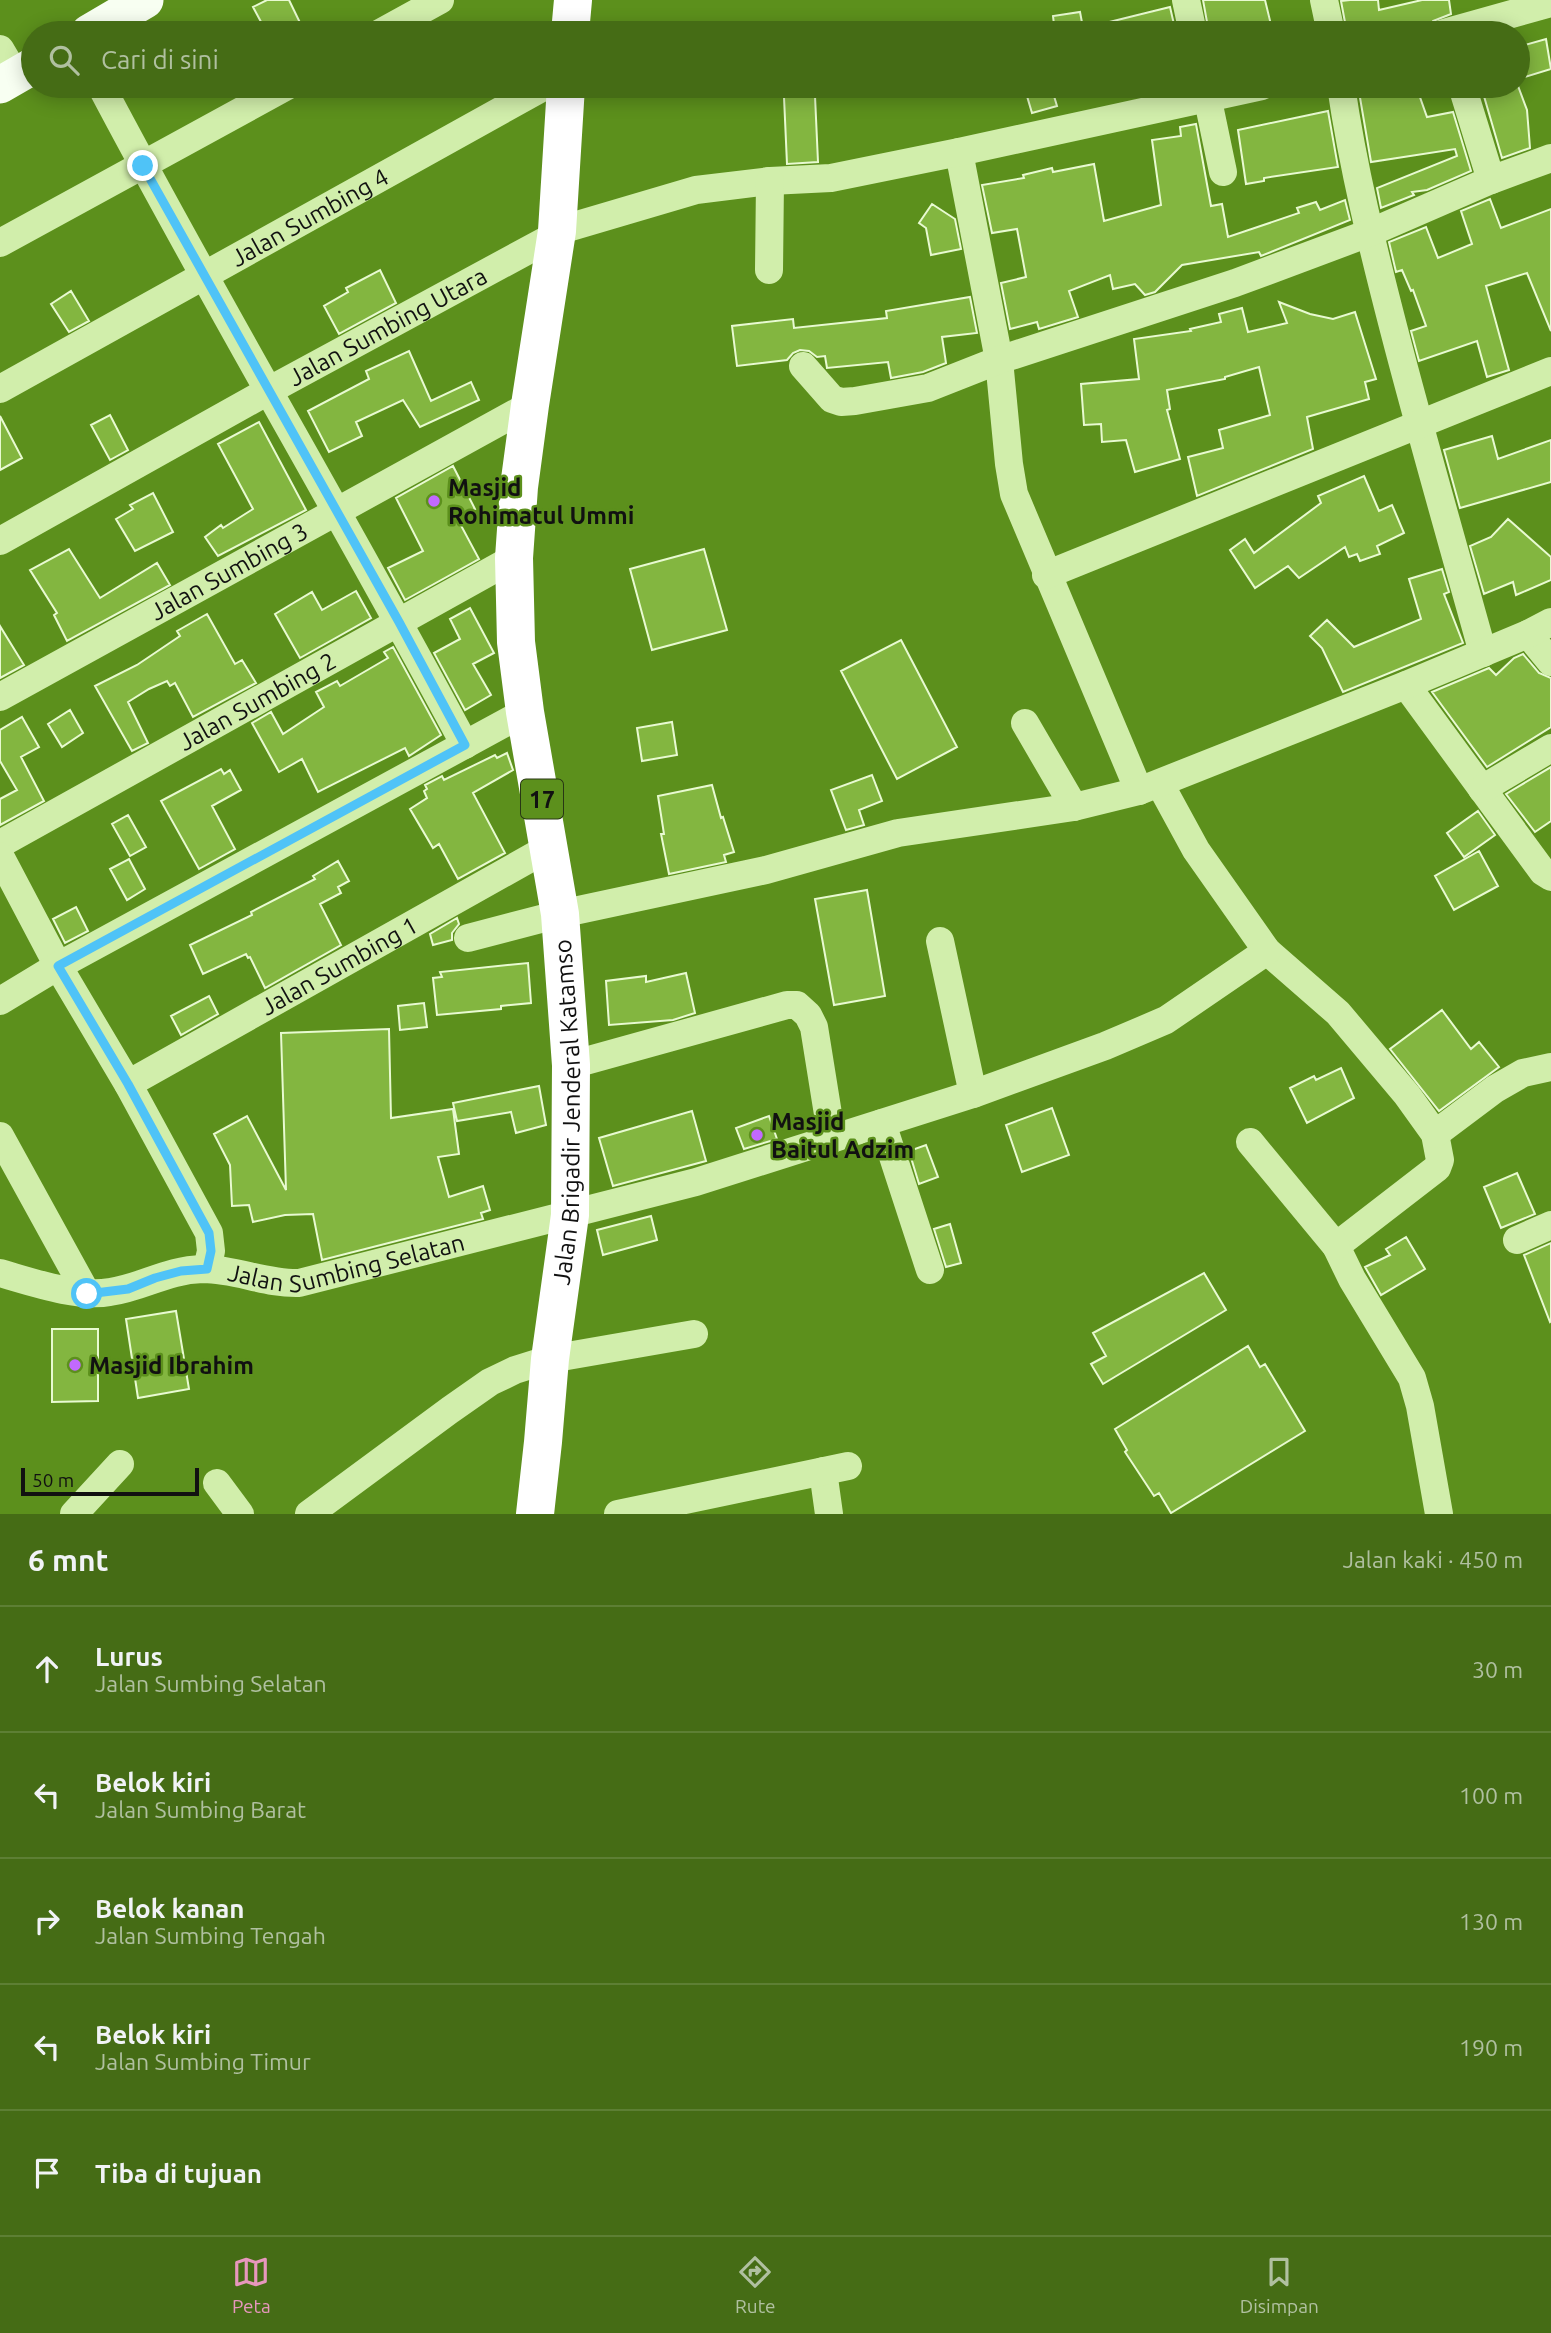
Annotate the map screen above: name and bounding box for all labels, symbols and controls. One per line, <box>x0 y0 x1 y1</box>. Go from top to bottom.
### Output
search box <box>21 21 1530 98</box>
icon: search <box>45 41 83 79</box>
text: Cari di sini <box>101 45 219 74</box>
route end <box>127 150 158 181</box>
street label: Jalan Sumbing 4 <box>226 163 393 271</box>
street label: Jalan Sumbing Utara <box>284 262 491 391</box>
place label: Masjid Rohimatul Ummi <box>448 474 634 529</box>
marker: Masjid Rohimatul Ummi <box>426 493 442 509</box>
street label: Jalan Sumbing 3 <box>145 517 312 625</box>
street label: Jalan Sumbing 2 <box>174 647 340 756</box>
road number: 17 <box>521 779 563 818</box>
street label: Jalan Sumbing 1 <box>256 911 422 1020</box>
street label: Jalan Brigadir Jenderal Katamso <box>547 938 585 1286</box>
place label: Masjid Baitul Adzim <box>771 1108 914 1163</box>
marker: Masjid Baitul Adzim <box>749 1127 765 1143</box>
street label: Jalan Sumbing Selatan <box>226 1228 467 1297</box>
route start <box>71 1278 102 1309</box>
place label: Masjid Ibrahim <box>89 1352 254 1379</box>
marker: Masjid Ibrahim <box>67 1357 83 1373</box>
scale bar <box>21 1465 200 1497</box>
text: 50 m <box>32 1469 74 1491</box>
text: 6 mnt <box>28 1543 108 1577</box>
text: Jalan kaki · 450 m <box>1343 1547 1523 1572</box>
text: Lurus <box>95 1642 163 1671</box>
icon: ahead <box>28 1650 66 1688</box>
text: 30 m <box>1472 1657 1523 1682</box>
text: Jalan Sumbing Selatan <box>95 1671 327 1696</box>
text: Belok kiri <box>95 1768 211 1797</box>
icon: left <box>28 1776 66 1814</box>
text: 100 m <box>1459 1783 1523 1808</box>
text: Jalan Sumbing Barat <box>95 1797 306 1822</box>
text: Belok kanan <box>95 1894 245 1923</box>
icon: right <box>28 1902 66 1940</box>
text: 130 m <box>1459 1909 1523 1934</box>
text: Jalan Sumbing Tengah <box>95 1923 326 1948</box>
text: Belok kiri <box>95 2020 211 2049</box>
icon: left <box>28 2028 66 2066</box>
text: 190 m <box>1459 2035 1523 2060</box>
text: Jalan Sumbing Timur <box>95 2049 311 2074</box>
icon: arrive <box>28 2154 66 2192</box>
text: Tiba di tujuan <box>95 2159 262 2188</box>
tab: Peta <box>232 2253 271 2317</box>
tab: Rute <box>735 2253 776 2317</box>
tab: Disimpan <box>1240 2253 1319 2317</box>

